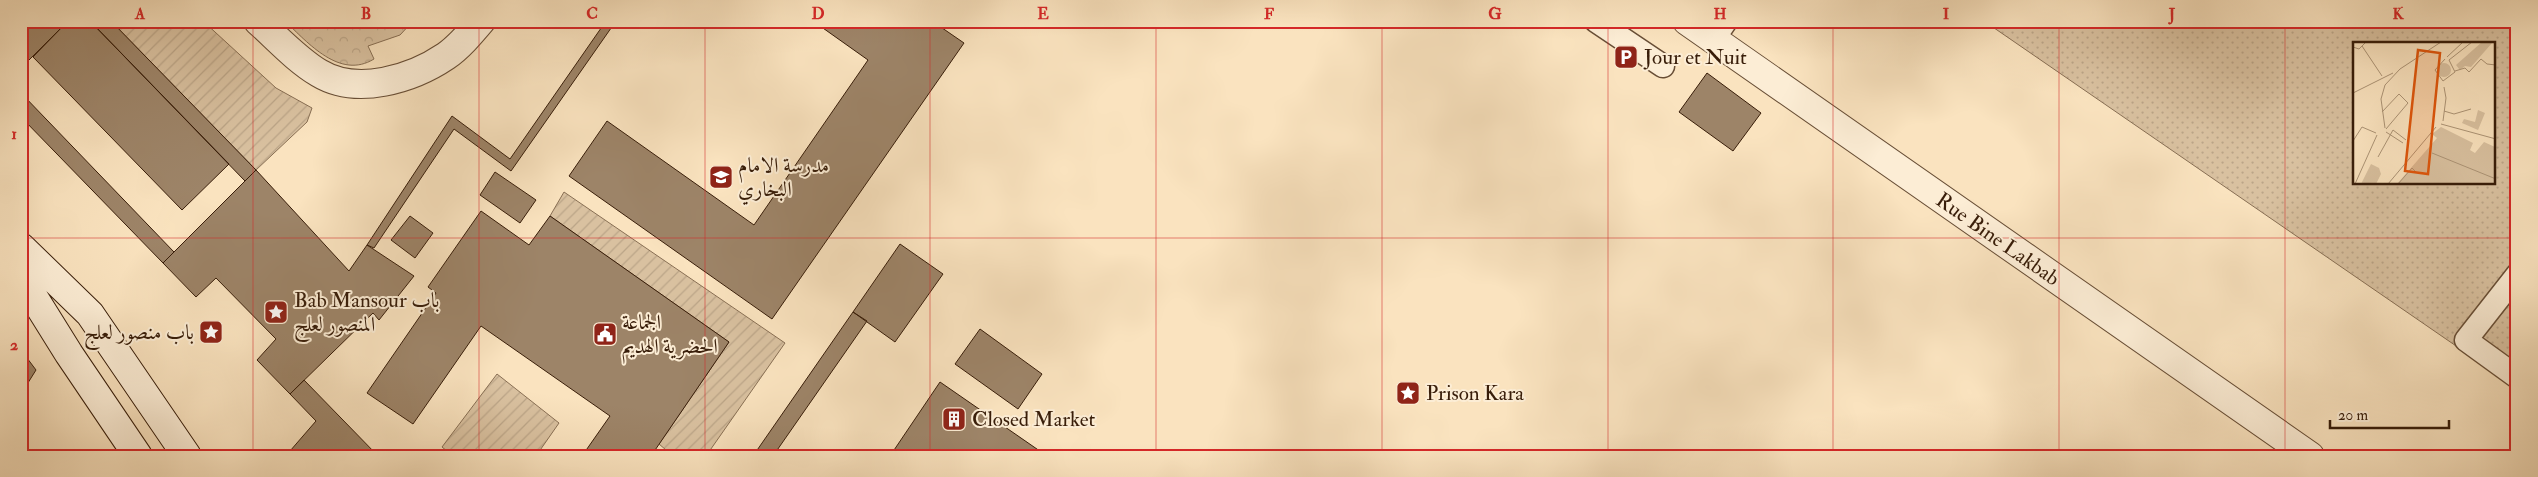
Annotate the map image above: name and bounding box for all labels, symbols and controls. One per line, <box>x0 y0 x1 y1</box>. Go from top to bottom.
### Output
text: A <box>134 4 146 24</box>
text: B <box>361 4 371 24</box>
text: C <box>586 4 598 24</box>
text: D <box>811 4 825 24</box>
text: E <box>1037 4 1049 24</box>
text: F <box>1264 4 1274 24</box>
text: G <box>1488 4 1502 24</box>
text: H <box>1713 4 1727 24</box>
text: I <box>1943 4 1950 24</box>
text: J <box>2168 4 2176 25</box>
text: K <box>2392 4 2404 24</box>
inset map <box>2353 42 2496 185</box>
parking icon: Jour et Nuit <box>1613 44 1639 70</box>
place label: Jour et Nuit <box>1643 44 1747 71</box>
text: 1 <box>11 124 17 144</box>
place label: مدرسة الامام البخاري <box>738 152 829 205</box>
school or university icon: مدرسة الامام البخاري <box>708 164 734 190</box>
street label: Rue Bine Lakbab <box>1931 187 2065 292</box>
place label: Bab Mansour باب المنصور لعلج <box>294 287 439 343</box>
place icon: Bab Mansour باب المنصور لعلج <box>263 299 289 325</box>
place label: الجماعة الحضرية الهديم <box>622 309 718 364</box>
place label: باب منصور لعلج <box>84 319 194 351</box>
place icon: باب منصور لعلج <box>198 319 224 345</box>
public building icon: الجماعة الحضرية الهديم <box>592 321 618 347</box>
text: 2 <box>10 335 18 355</box>
place icon: Prison Kara <box>1395 380 1421 406</box>
place label: Prison Kara <box>1426 380 1524 407</box>
scale bar <box>2330 397 2449 429</box>
building icon: Closed Market <box>941 406 967 432</box>
place label: Closed Market <box>972 406 1096 433</box>
text: 20 m <box>2338 406 2368 425</box>

